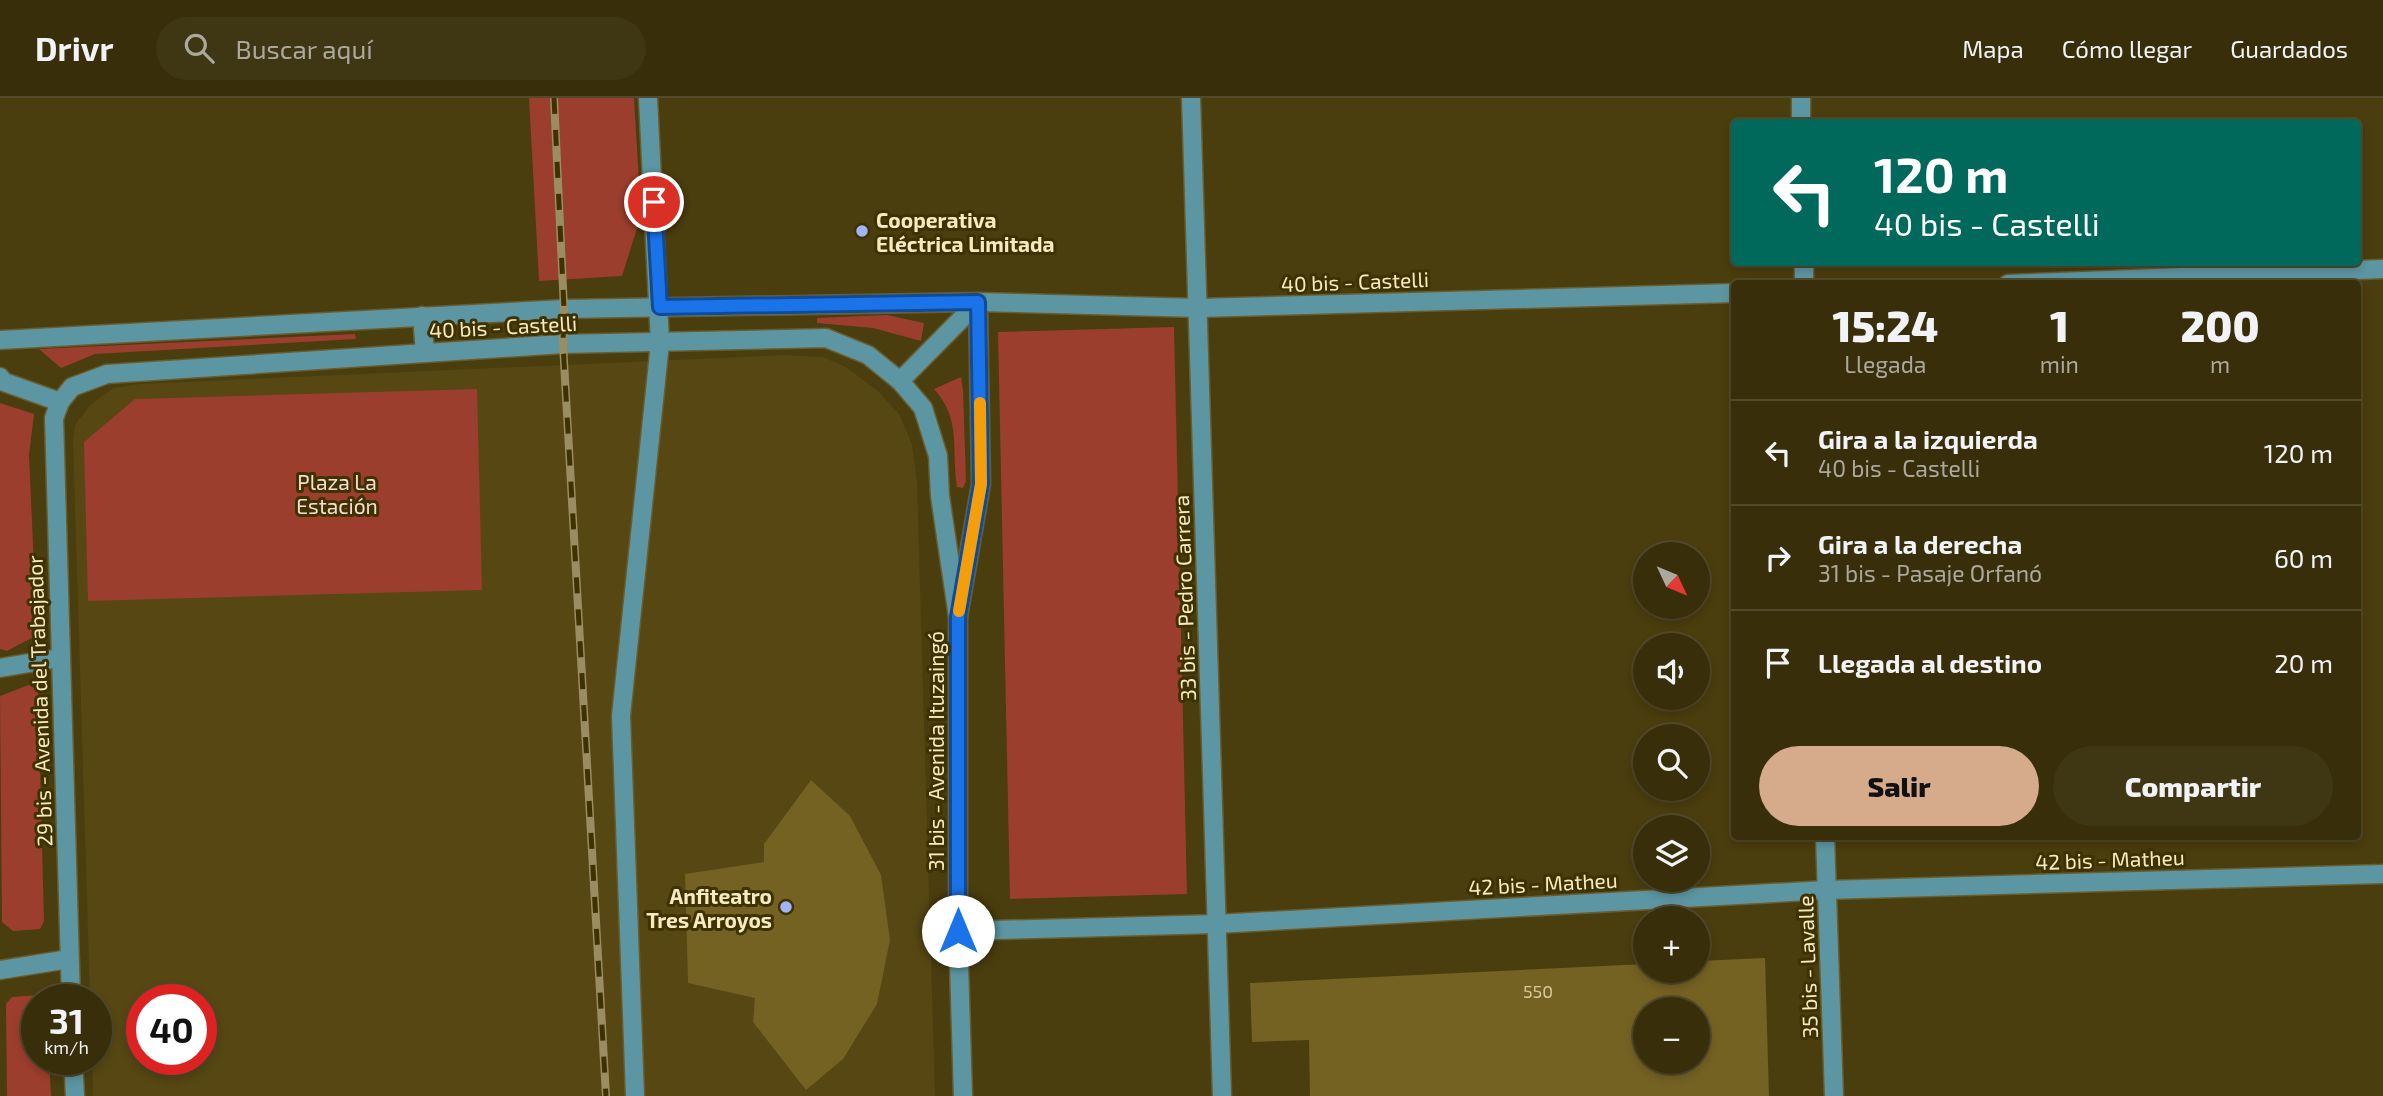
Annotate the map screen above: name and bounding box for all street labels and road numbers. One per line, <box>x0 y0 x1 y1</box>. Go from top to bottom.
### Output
street label: 40 bis - Castelli <box>1281 266 1429 296</box>
street label: 40 bis - Castelli <box>428 310 578 342</box>
street label: 33 bis - Pedro Carrera <box>1168 494 1200 702</box>
street label: 29 bis - Avenida del Trabajador <box>21 554 58 847</box>
street label: 31 bis - Avenida Ituzaingó <box>923 631 948 871</box>
street label: 42 bis - Matheu <box>2035 844 2185 874</box>
street label: 42 bis - Matheu <box>1468 867 1618 899</box>
street label: 35 bis - Lavalle <box>1792 895 1822 1039</box>

